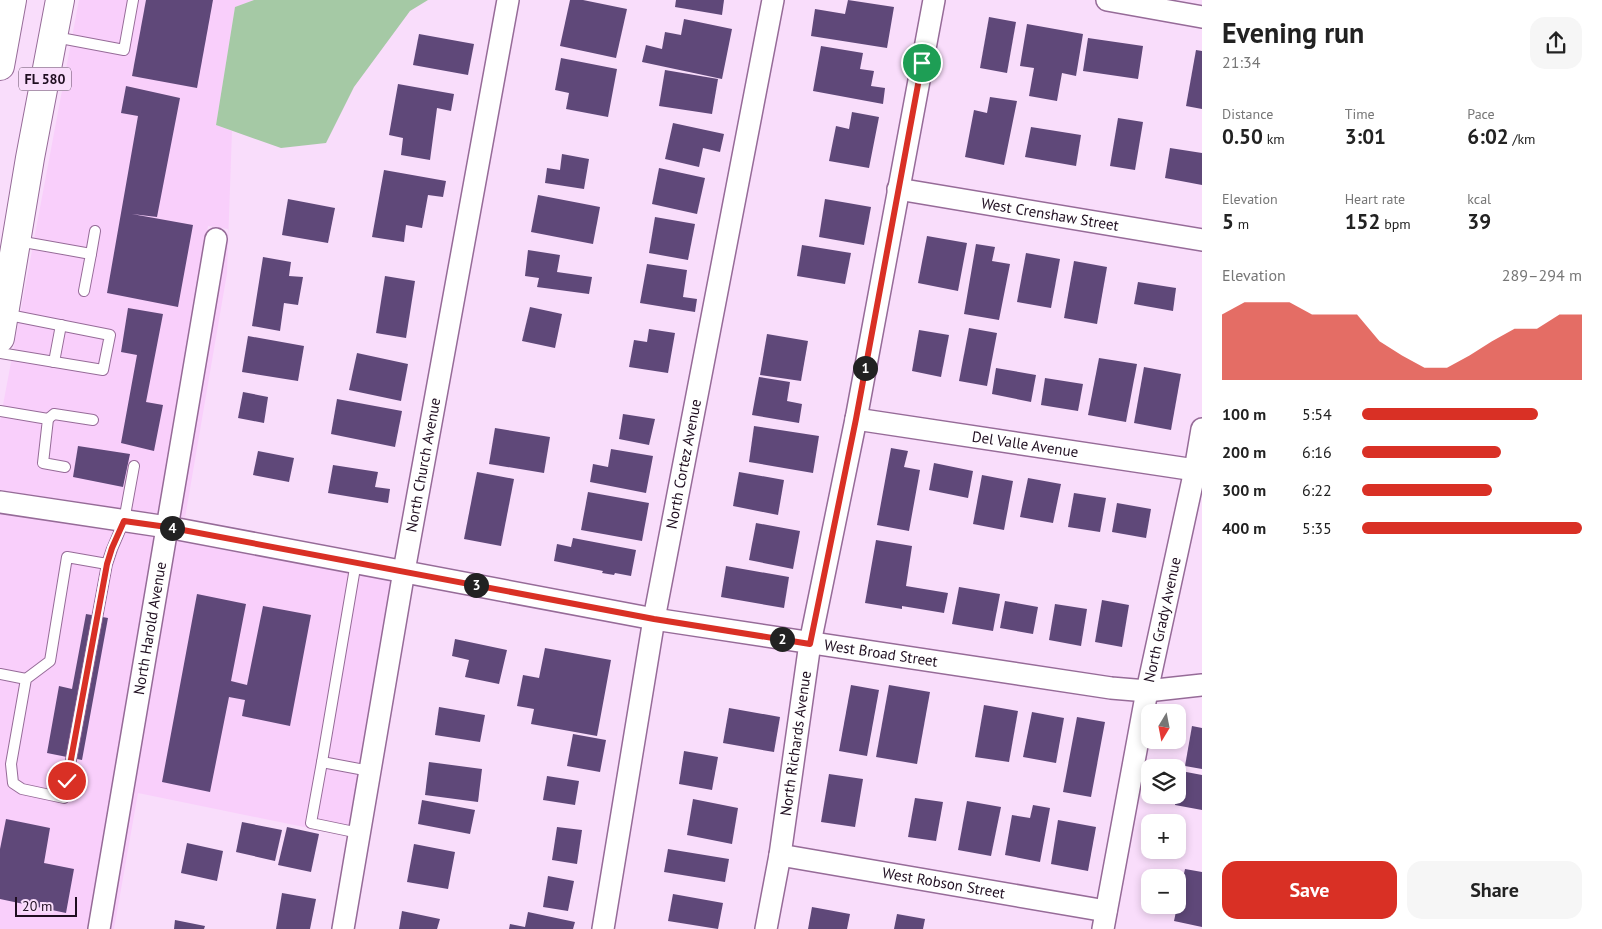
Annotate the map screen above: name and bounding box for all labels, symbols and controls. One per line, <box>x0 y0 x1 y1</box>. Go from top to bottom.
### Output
text: Evening run <box>1222 14 1364 51</box>
button: share <box>1530 17 1582 69</box>
pin <box>901 42 943 84</box>
icon: arrive <box>908 49 936 77</box>
text: 21:34 <box>1222 52 1260 72</box>
road number: FL 580 <box>19 68 71 90</box>
text: Distance <box>1222 105 1273 123</box>
text: Time <box>1345 105 1375 123</box>
text: Pace <box>1467 105 1495 123</box>
text: 0.50 <box>1222 123 1263 150</box>
text: 3:01 <box>1345 123 1386 150</box>
text: 6:02 <box>1467 123 1509 150</box>
text: km <box>1263 130 1285 148</box>
text: /km <box>1509 130 1535 148</box>
text: Elevation <box>1222 190 1278 208</box>
text: Heart rate <box>1345 190 1405 208</box>
text: kcal <box>1467 190 1491 208</box>
street label: West Crenshaw Street <box>980 193 1120 235</box>
text: 5 <box>1222 208 1234 235</box>
text: 152 <box>1345 208 1380 235</box>
text: 39 <box>1467 208 1491 235</box>
text: m <box>1234 215 1249 233</box>
text: bpm <box>1380 215 1411 233</box>
text: Elevation <box>1222 265 1286 285</box>
text: 289–294 m <box>1502 265 1582 285</box>
pin: 1 <box>852 356 878 380</box>
text: 1 <box>862 359 869 377</box>
street label: North Church Avenue <box>401 396 444 534</box>
street label: North Cortez Avenue <box>662 397 705 530</box>
text: 100 m <box>1222 404 1266 424</box>
text: 5:54 <box>1302 404 1332 424</box>
street label: Del Valle Avenue <box>971 427 1080 461</box>
text: 200 m <box>1222 442 1266 462</box>
text: 6:16 <box>1302 442 1332 462</box>
text: 300 m <box>1222 480 1266 500</box>
text: 6:22 <box>1302 480 1332 500</box>
pin: 4 <box>160 516 184 540</box>
text: 400 m <box>1222 518 1266 538</box>
text: 5:35 <box>1302 518 1332 538</box>
text: 4 <box>169 519 176 537</box>
street label: North Grady Avenue <box>1139 555 1185 684</box>
street label: North Harold Avenue <box>129 560 170 696</box>
pin: 3 <box>464 572 488 598</box>
text: 3 <box>473 576 480 594</box>
pin: 2 <box>770 626 794 652</box>
text: 2 <box>779 630 786 648</box>
street label: West Broad Street <box>823 635 939 671</box>
street label: North Richards Avenue <box>776 670 815 817</box>
north arrow <box>1141 704 1186 749</box>
map controls <box>1141 704 1186 914</box>
button: layers <box>1141 759 1186 804</box>
pin <box>46 760 88 802</box>
icon: check <box>53 767 81 795</box>
button: + <box>1141 814 1186 859</box>
button: Save <box>1222 861 1397 919</box>
button: Share <box>1407 861 1582 919</box>
street label: West Robson Street <box>881 863 1007 902</box>
button: − <box>1141 869 1186 914</box>
scale bar <box>15 894 78 917</box>
text: 20 m <box>22 897 52 915</box>

